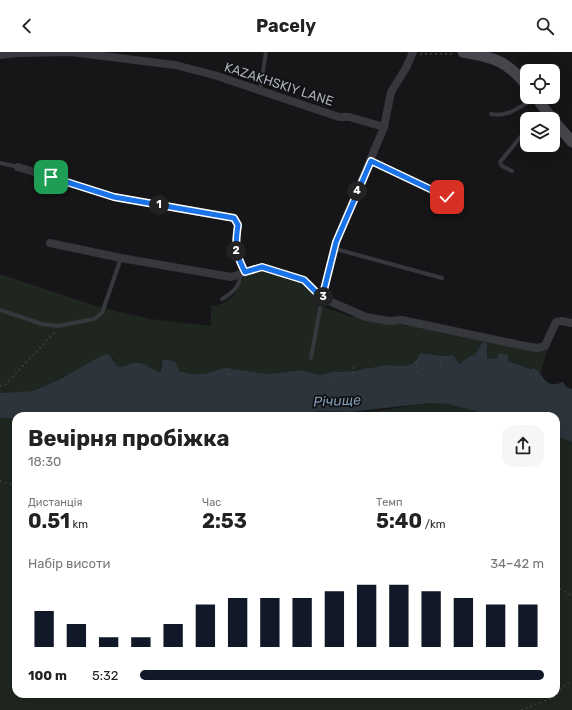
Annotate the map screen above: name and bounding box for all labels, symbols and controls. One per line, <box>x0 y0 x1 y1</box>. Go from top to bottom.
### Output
icon: back <box>16 15 38 37</box>
text: Pacely <box>256 15 316 37</box>
icon: search <box>534 15 556 37</box>
street label: KAZAKHSKIY LANE <box>223 59 336 109</box>
map controls <box>520 64 560 152</box>
button: locate <box>520 64 560 104</box>
button: layers <box>520 112 560 152</box>
pin <box>34 160 68 194</box>
icon: arrive <box>40 166 62 188</box>
pin <box>430 180 464 214</box>
pin: 4 <box>347 181 367 201</box>
text: 4 <box>353 184 361 197</box>
icon: check <box>436 186 458 208</box>
pin: 1 <box>149 195 169 215</box>
text: 1 <box>156 198 162 211</box>
pin: 2 <box>226 241 246 261</box>
text: 2 <box>232 244 240 257</box>
pin: 3 <box>313 287 333 307</box>
text: 3 <box>319 290 327 303</box>
water label: Річище <box>313 391 361 411</box>
text: Вечірня пробіжка <box>28 425 229 452</box>
button: share <box>502 425 544 467</box>
text: 18:30 <box>28 454 61 469</box>
text: Дистанція <box>28 496 82 509</box>
text: Час <box>202 496 221 509</box>
text: Темп <box>376 496 403 509</box>
text: 0.51 <box>28 509 70 533</box>
text: 2:53 <box>202 509 247 533</box>
text: 5:40 <box>376 509 422 533</box>
text: km <box>70 518 88 531</box>
text: /km <box>422 518 445 531</box>
text: Набір висоти <box>28 556 111 571</box>
text: 34–42 m <box>490 556 544 571</box>
text: 100 m <box>28 668 67 683</box>
text: 5:32 <box>92 668 119 683</box>

